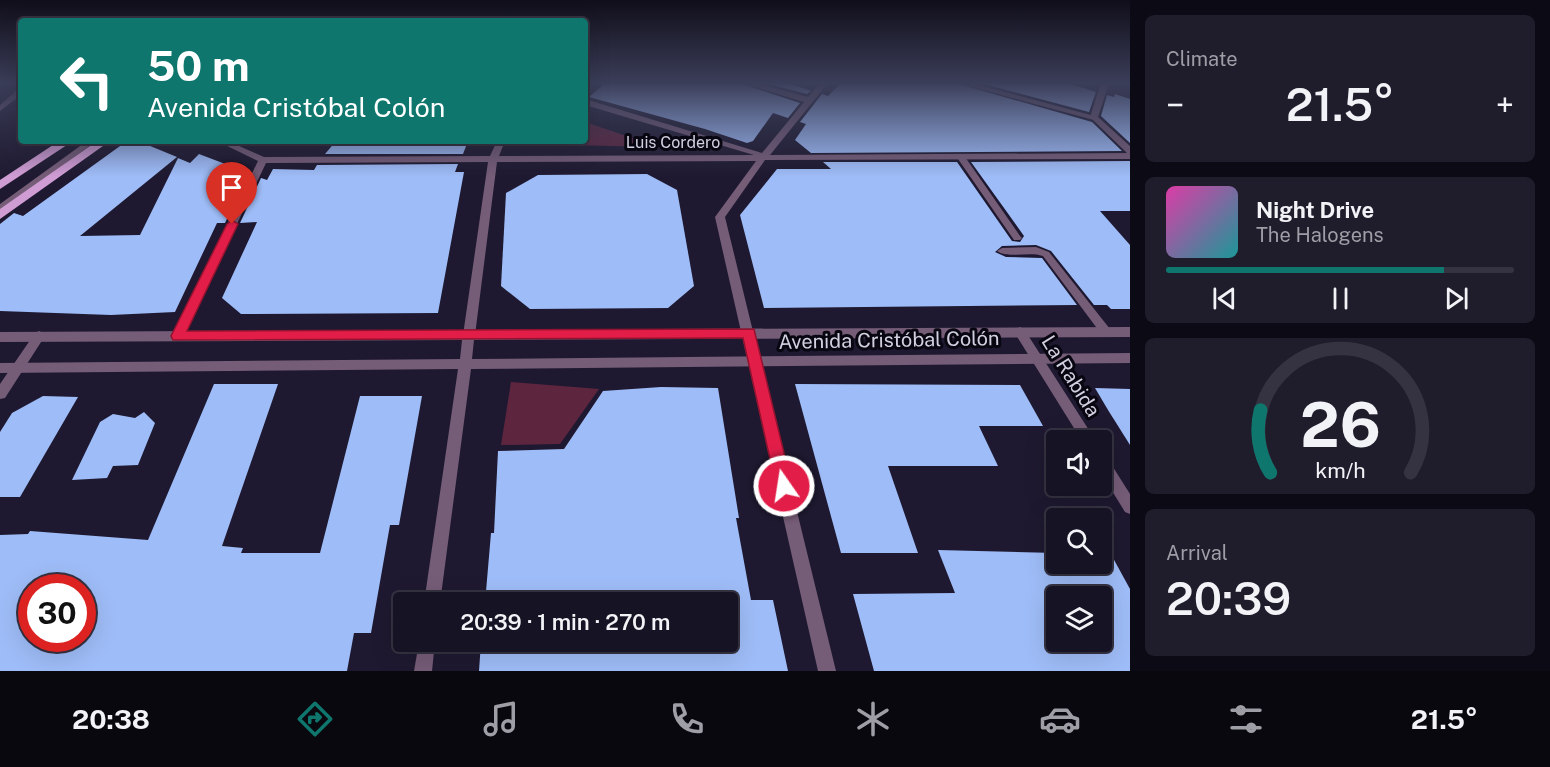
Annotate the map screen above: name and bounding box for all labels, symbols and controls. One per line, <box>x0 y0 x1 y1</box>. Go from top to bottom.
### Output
text: 50 m <box>147 41 250 90</box>
icon: left <box>48 42 126 120</box>
text: Climate <box>1166 47 1238 71</box>
text: 21.5° <box>1286 78 1394 131</box>
text: − <box>1166 86 1184 124</box>
text: + <box>1496 86 1514 124</box>
text: Avenida Cristóbal Colón <box>147 91 445 123</box>
street label: Luis Cordero <box>626 133 720 152</box>
pin <box>206 162 257 224</box>
icon: arrive <box>215 171 248 204</box>
text: Night Drive <box>1256 197 1374 223</box>
text: The Halogens <box>1256 223 1384 247</box>
icon: previous <box>1208 282 1241 315</box>
icon: pause <box>1324 282 1357 315</box>
icon: next <box>1440 282 1473 315</box>
street label: Avenida Cristóbal Colón <box>778 326 1000 354</box>
street label: La Rabida <box>1037 331 1105 421</box>
text: 26 <box>1300 389 1380 462</box>
map controls <box>1046 430 1112 652</box>
button: sound <box>1046 430 1112 496</box>
position arrow <box>752 454 816 518</box>
text: km/h <box>1315 459 1365 484</box>
button: search <box>1046 508 1112 574</box>
text: Arrival <box>1166 541 1228 565</box>
text: 20:39 <box>1166 572 1291 625</box>
speed limit sign: 30 <box>18 574 96 652</box>
button: layers <box>1046 586 1112 652</box>
text: 20:39 · 1 min · 270 m <box>461 609 670 635</box>
icon: directions <box>294 698 336 740</box>
icon: music <box>480 698 522 740</box>
icon: phone <box>666 698 708 740</box>
icon: climate <box>852 698 894 740</box>
icon: car <box>1039 698 1081 740</box>
icon: filters <box>1225 698 1267 740</box>
text: 20:38 <box>72 703 150 735</box>
text: 21.5° <box>1411 703 1478 735</box>

